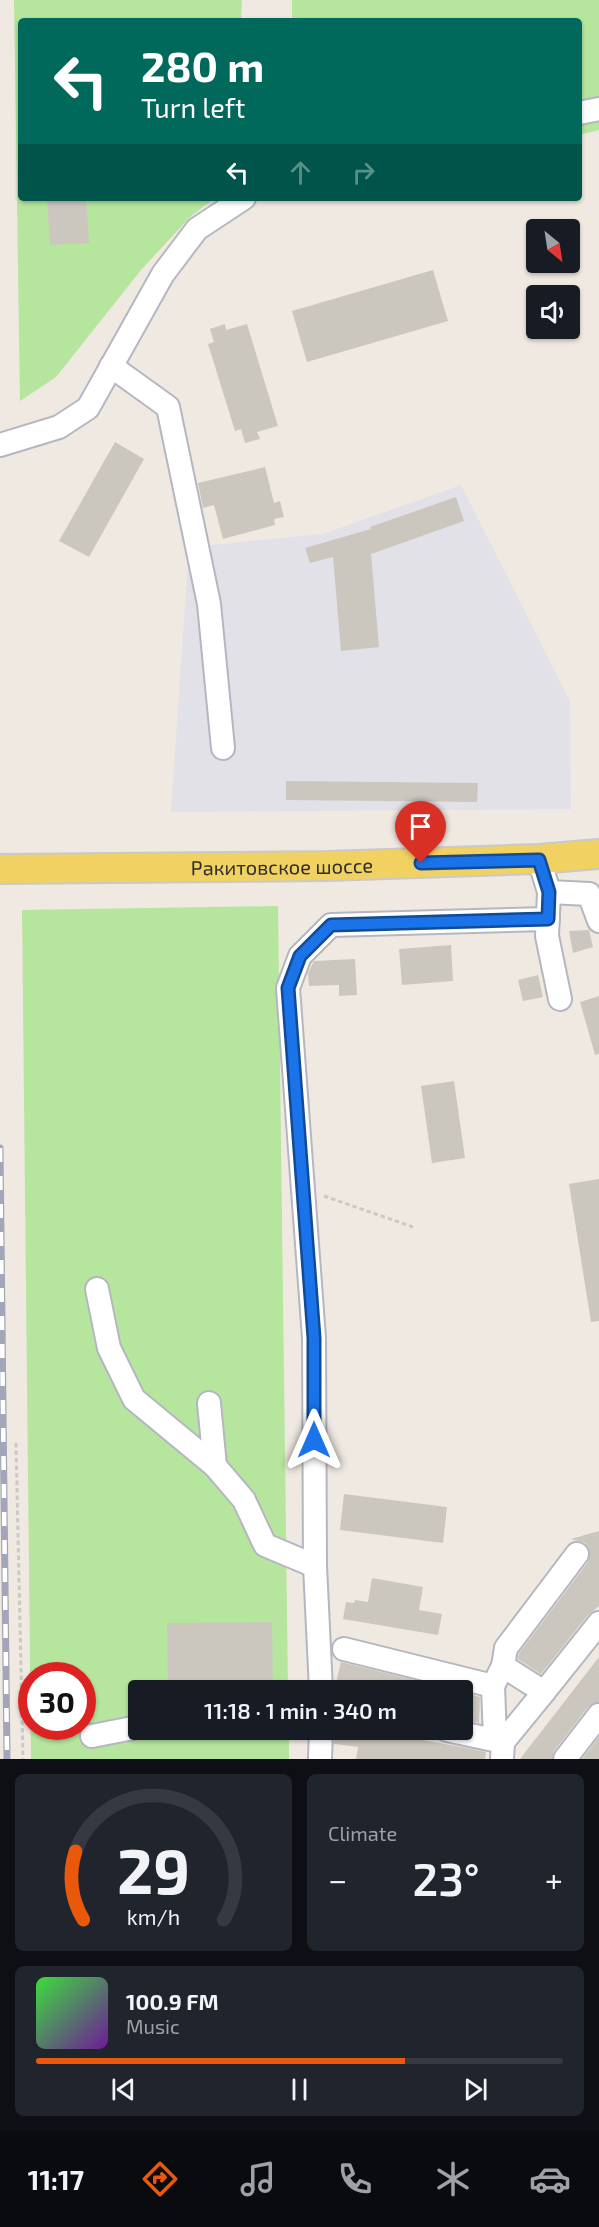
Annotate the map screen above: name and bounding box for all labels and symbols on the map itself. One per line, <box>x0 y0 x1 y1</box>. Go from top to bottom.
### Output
north arrow <box>526 219 580 273</box>
pin <box>395 801 446 863</box>
street label: Ракитовское шоссе <box>191 852 374 879</box>
position arrow <box>282 1408 346 1472</box>
speed limit sign: 30 <box>18 1662 96 1740</box>

